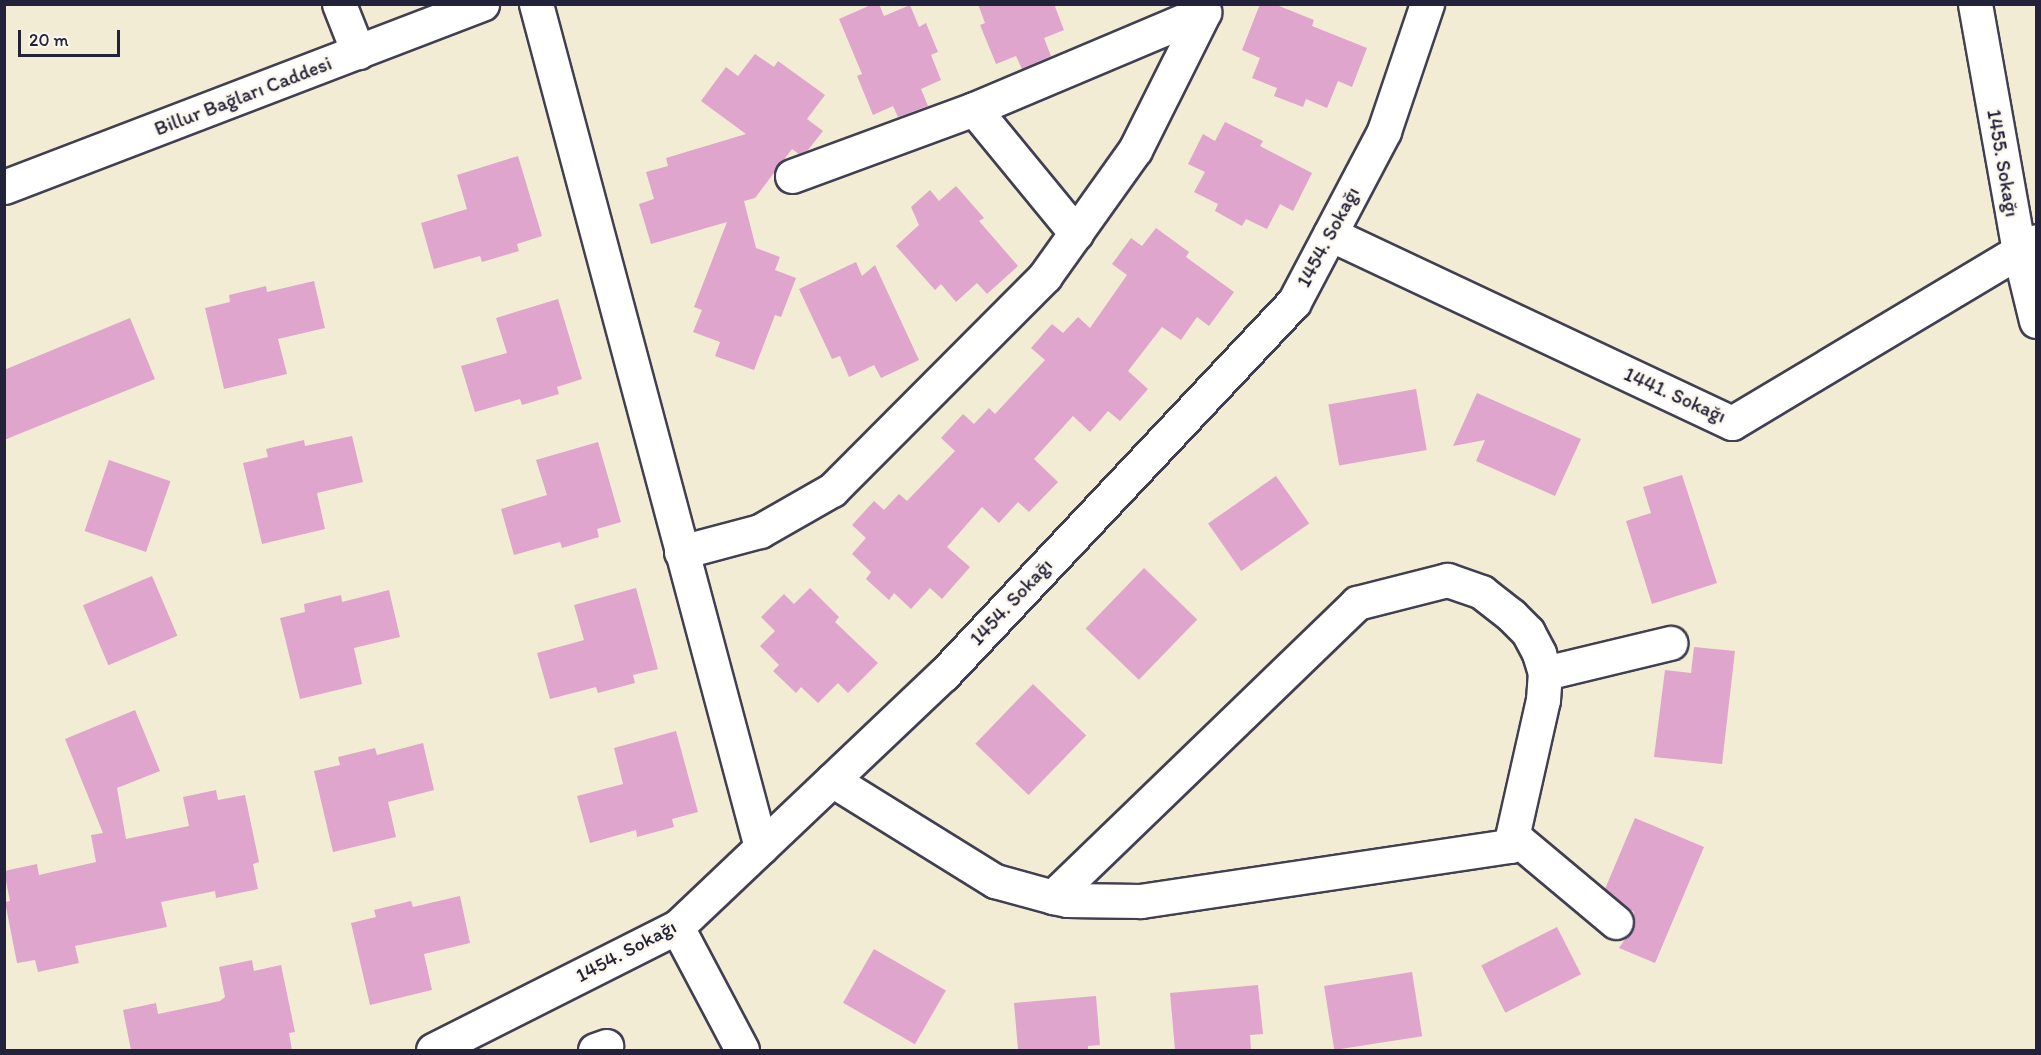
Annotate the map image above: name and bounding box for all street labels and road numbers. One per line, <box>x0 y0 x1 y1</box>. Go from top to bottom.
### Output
street label: Billur Bağları Caddesi <box>151 51 335 141</box>
street label: 1455. Sokağı <box>1982 107 2024 219</box>
street label: 1454. Sokağı <box>1292 183 1364 291</box>
street label: 1441. Sokağı <box>1620 362 1730 428</box>
street label: 1454. Sokağı <box>965 553 1057 651</box>
street label: 1454. Sokağı <box>572 915 680 987</box>

